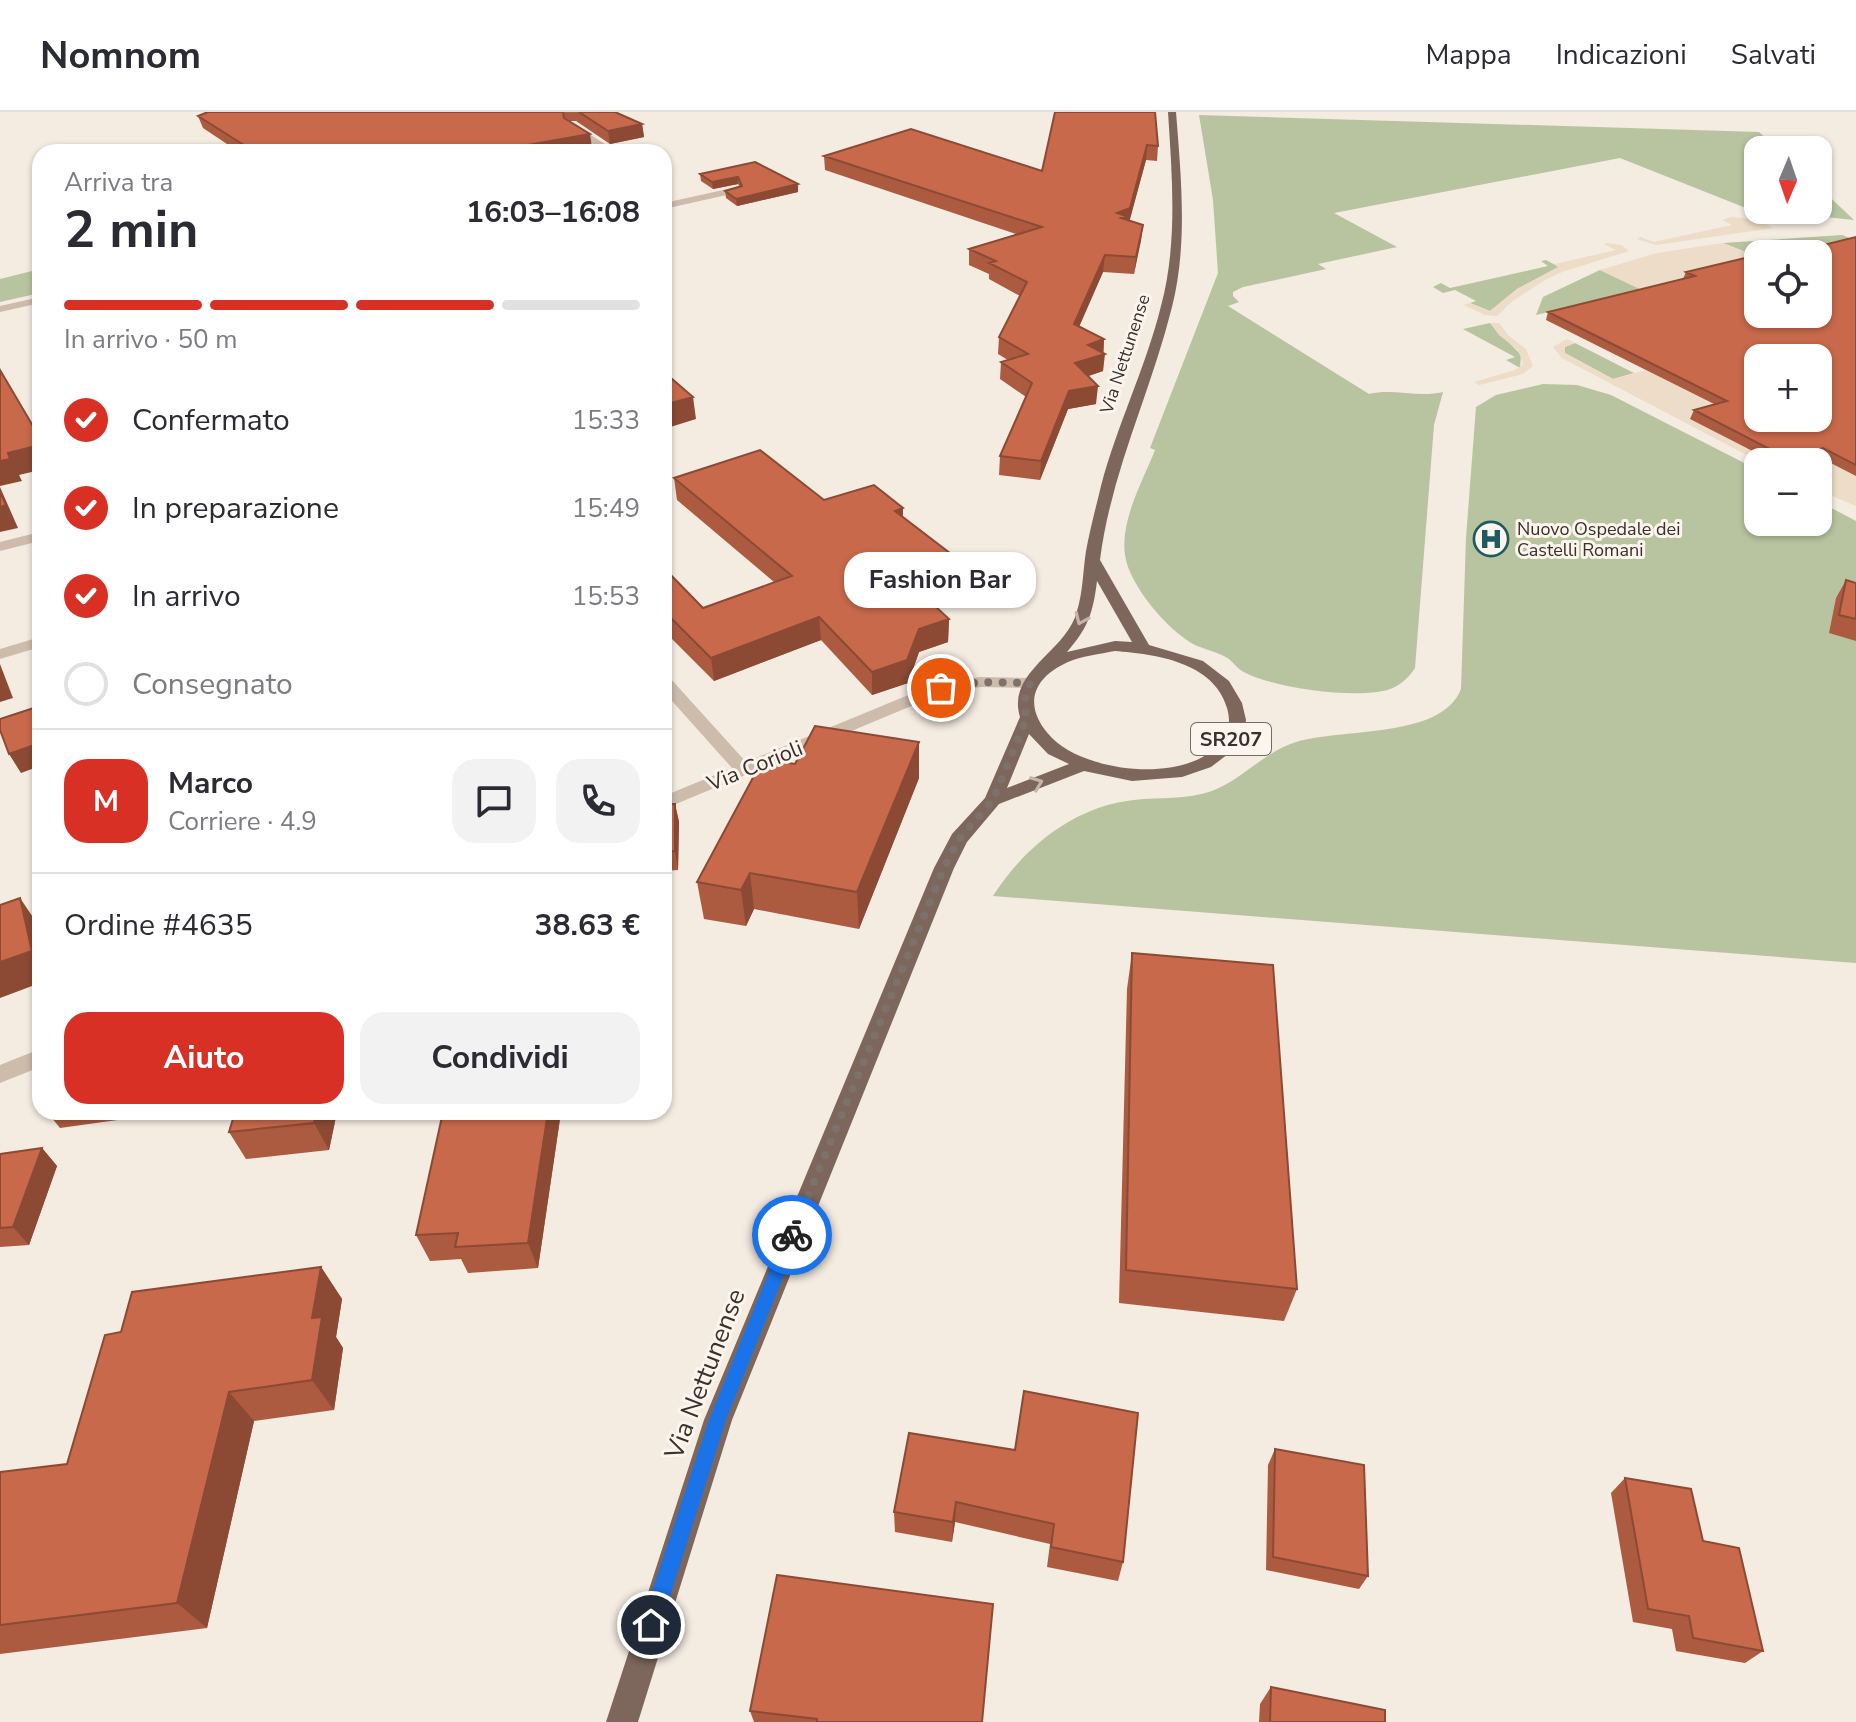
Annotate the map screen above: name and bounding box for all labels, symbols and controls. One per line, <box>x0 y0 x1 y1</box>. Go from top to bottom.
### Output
text: Nomnom <box>40 30 201 81</box>
text: Mappa <box>1425 36 1512 74</box>
text: Indicazioni <box>1556 36 1687 74</box>
text: Salvati <box>1731 36 1816 74</box>
north arrow <box>1744 136 1832 224</box>
map controls <box>1744 136 1832 536</box>
text: Arriva tra <box>64 165 173 200</box>
text: 16:03–16:08 <box>466 192 640 233</box>
text: 2 min <box>64 194 199 265</box>
button: locate <box>1744 240 1832 328</box>
street label: Via Nettunense <box>1094 291 1156 418</box>
text: In arrivo · 50 m <box>64 322 238 357</box>
button: + <box>1744 344 1832 432</box>
icon: check <box>64 398 108 442</box>
text: Confermato <box>132 400 290 441</box>
text: 15:33 <box>572 403 640 438</box>
button: − <box>1744 448 1832 536</box>
icon: check <box>64 486 108 530</box>
text: In preparazione <box>132 488 339 529</box>
text: 15:49 <box>572 491 640 526</box>
place label: Nuovo Ospedale dei Castelli Romani <box>1517 517 1680 562</box>
hospital icon: Nuovo Ospedale dei Castelli Romani <box>1472 520 1510 558</box>
callout: Fashion Bar <box>845 552 1037 608</box>
text: Fashion Bar <box>869 562 1011 597</box>
icon: check <box>64 574 108 618</box>
text: In arrivo <box>132 576 241 617</box>
text: 15:53 <box>572 579 640 614</box>
one-way arrow <box>1075 611 1091 625</box>
pin <box>907 654 975 722</box>
text: Consegnato <box>132 664 293 705</box>
icon: bag <box>919 666 963 710</box>
road number: SR207 <box>1191 723 1271 755</box>
street label: Via Corioli <box>702 733 807 799</box>
button: chat <box>452 759 536 843</box>
button: phone <box>556 759 640 843</box>
text: Marco <box>168 763 253 804</box>
one-way arrow <box>1029 776 1043 793</box>
text: M <box>93 781 119 822</box>
text: Corriere · 4.9 <box>168 804 317 839</box>
text: Ordine #4635 <box>64 905 253 946</box>
text: 38.63 € <box>534 905 640 946</box>
button: Aiuto <box>64 1012 344 1104</box>
button: Condividi <box>360 1012 640 1104</box>
courier <box>752 1195 832 1275</box>
icon: bike <box>770 1213 814 1257</box>
street label: Via Nettunense <box>656 1284 754 1465</box>
pin <box>617 1591 685 1659</box>
icon: home <box>629 1603 673 1647</box>

